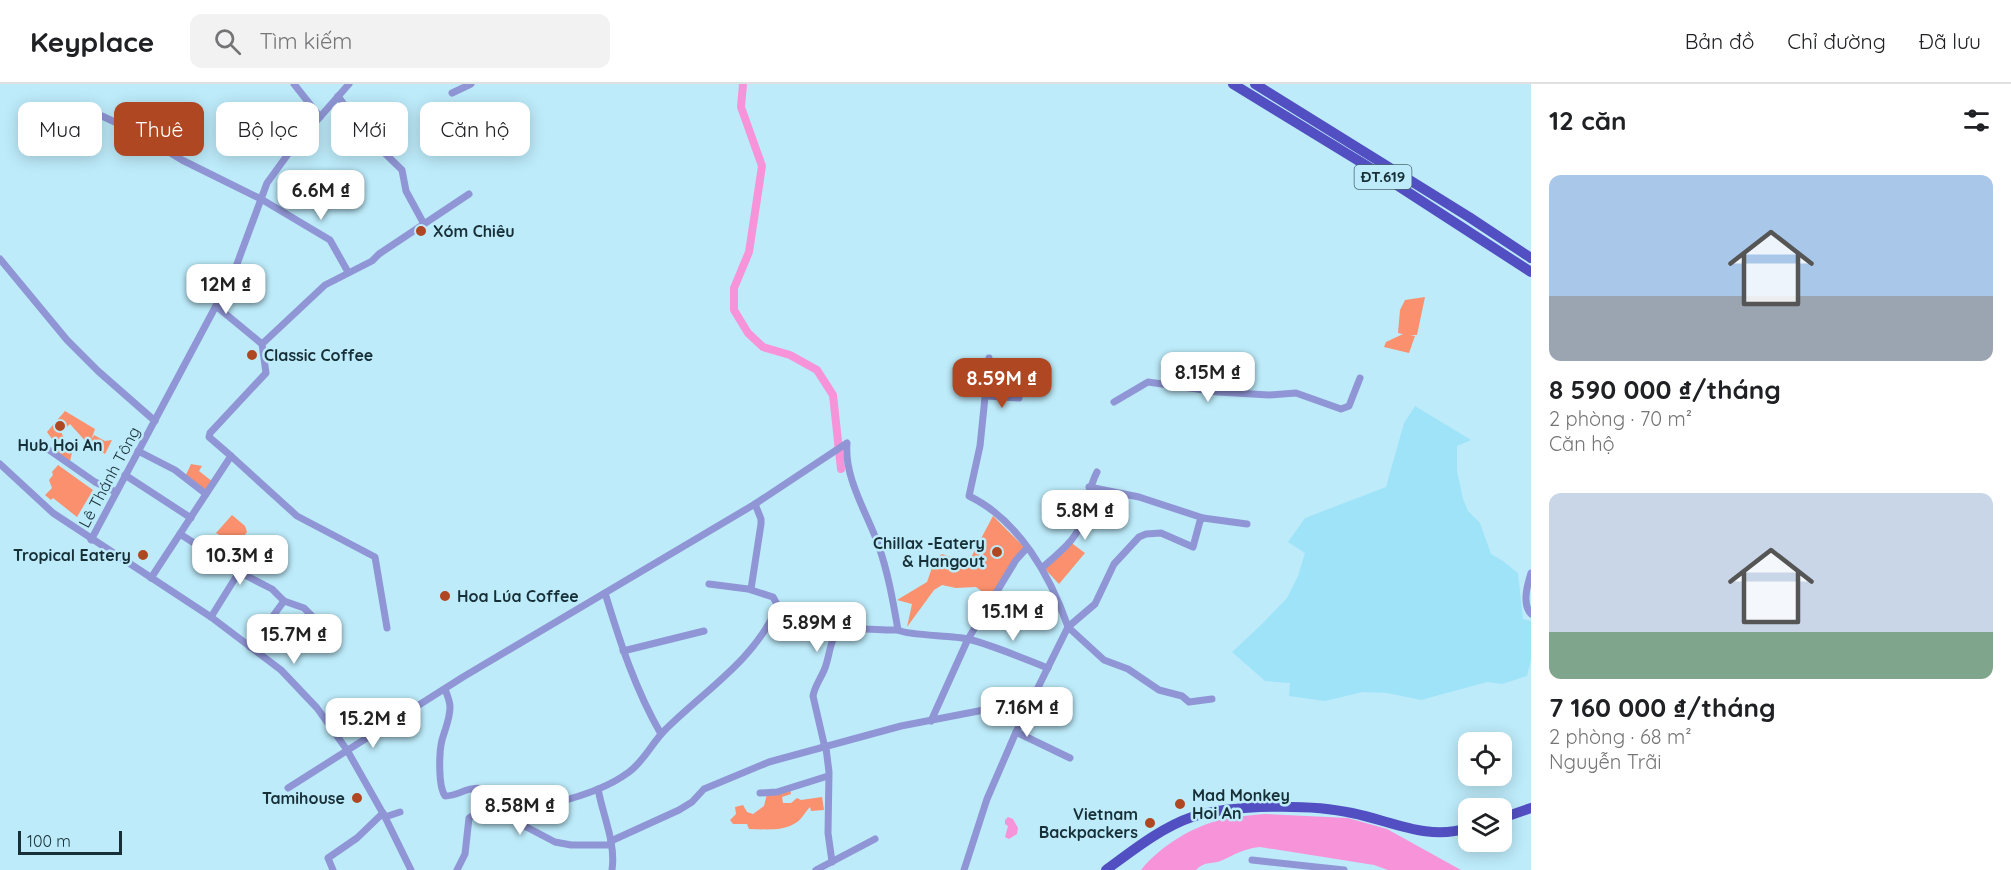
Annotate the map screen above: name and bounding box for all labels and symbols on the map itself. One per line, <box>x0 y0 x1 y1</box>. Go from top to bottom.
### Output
road number: ĐT.619 <box>1354 165 1412 189</box>
pin: 6.6M ₫ <box>272 170 370 221</box>
place label: Xóm Chiêu <box>433 221 515 241</box>
marker: Xóm Chiêu <box>414 224 428 238</box>
pin: 12M ₫ <box>184 264 268 315</box>
place label: Classic Coffee <box>264 345 373 365</box>
marker: Classic Coffee <box>245 348 259 362</box>
pin: 8.15M ₫ <box>1153 352 1263 403</box>
pin: 8.59M ₫ <box>947 358 1057 409</box>
marker: Hub Hoi An <box>53 419 67 433</box>
street label: Lê Thánh Tông <box>74 423 144 531</box>
place label: Hub Hoi An <box>18 435 102 455</box>
pin: 5.8M ₫ <box>1036 490 1134 541</box>
place label: Chillax -Eatery & Hangout <box>873 533 985 571</box>
pin: 10.3M ₫ <box>185 535 295 586</box>
place label: Tropical Eatery <box>13 545 131 565</box>
marker: Chillax -Eatery & Hangout <box>990 545 1004 559</box>
marker: Tropical Eatery <box>136 548 150 562</box>
place label: Hoa Lúa Coffee <box>457 586 579 606</box>
marker: Hoa Lúa Coffee <box>438 589 452 603</box>
pin: 15.1M ₫ <box>958 591 1068 642</box>
pin: 5.89M ₫ <box>762 602 872 653</box>
pin: 15.7M ₫ <box>239 614 349 665</box>
pin: 7.16M ₫ <box>972 687 1082 738</box>
pin: 15.2M ₫ <box>318 698 428 749</box>
pin: 8.58M ₫ <box>465 785 575 836</box>
place label: Mad Monkey Hoi An <box>1192 785 1290 823</box>
place label: Tamihouse <box>262 788 345 808</box>
marker: Tamihouse <box>350 791 364 805</box>
marker: Mad Monkey Hoi An <box>1173 797 1187 811</box>
place label: Vietnam Backpackers <box>1039 804 1138 842</box>
marker: Vietnam Backpackers <box>1143 816 1157 830</box>
scale bar <box>18 828 122 856</box>

